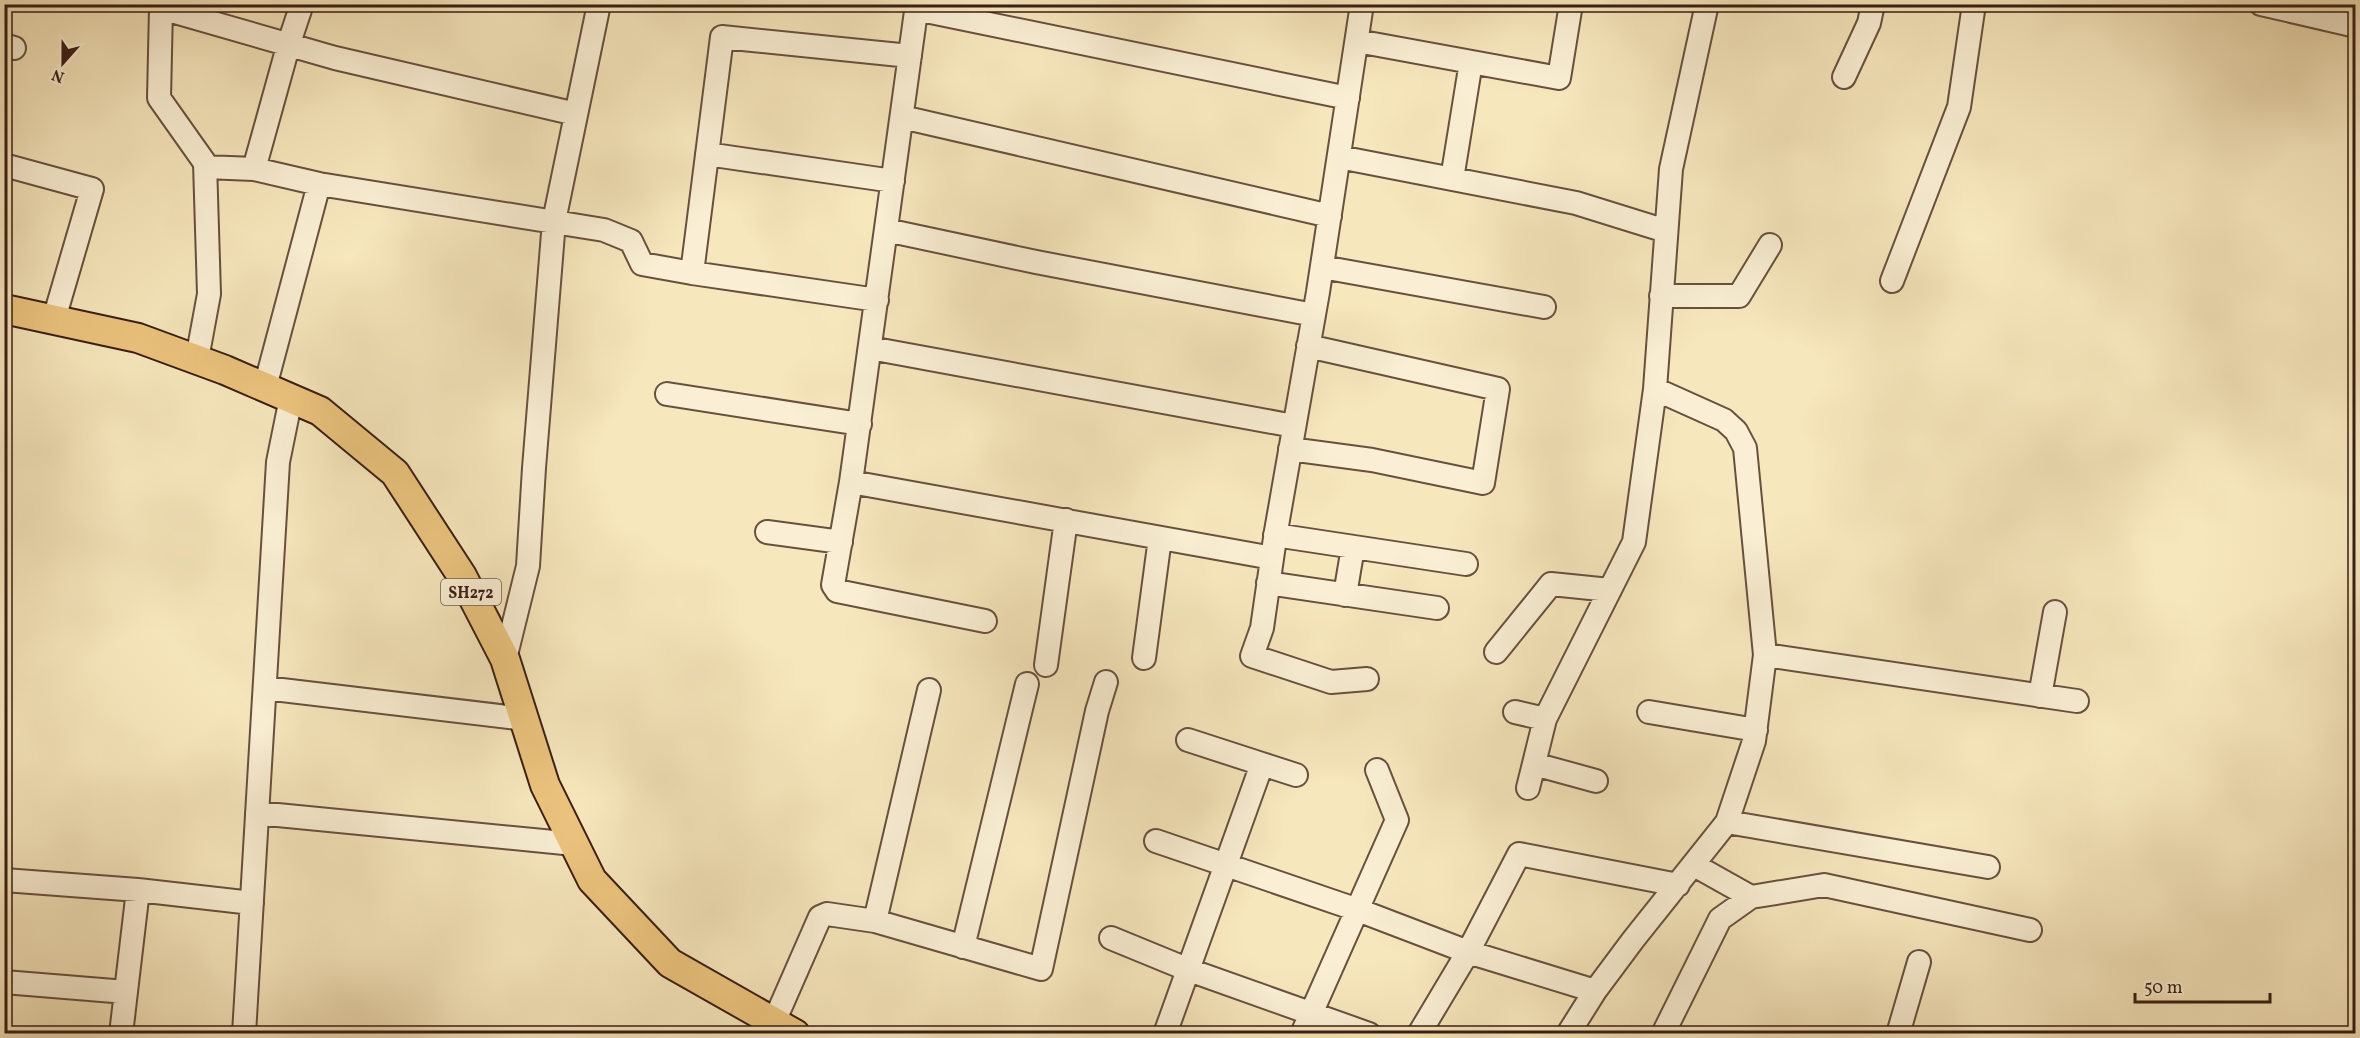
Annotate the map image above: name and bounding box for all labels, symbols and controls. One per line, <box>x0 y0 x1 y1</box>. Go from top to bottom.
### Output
north arrow <box>33 33 93 93</box>
text: N <box>49 63 68 87</box>
road number: SH272 <box>441 579 501 605</box>
scale bar <box>2135 966 2270 1004</box>
text: 50 m <box>2144 976 2183 1001</box>

